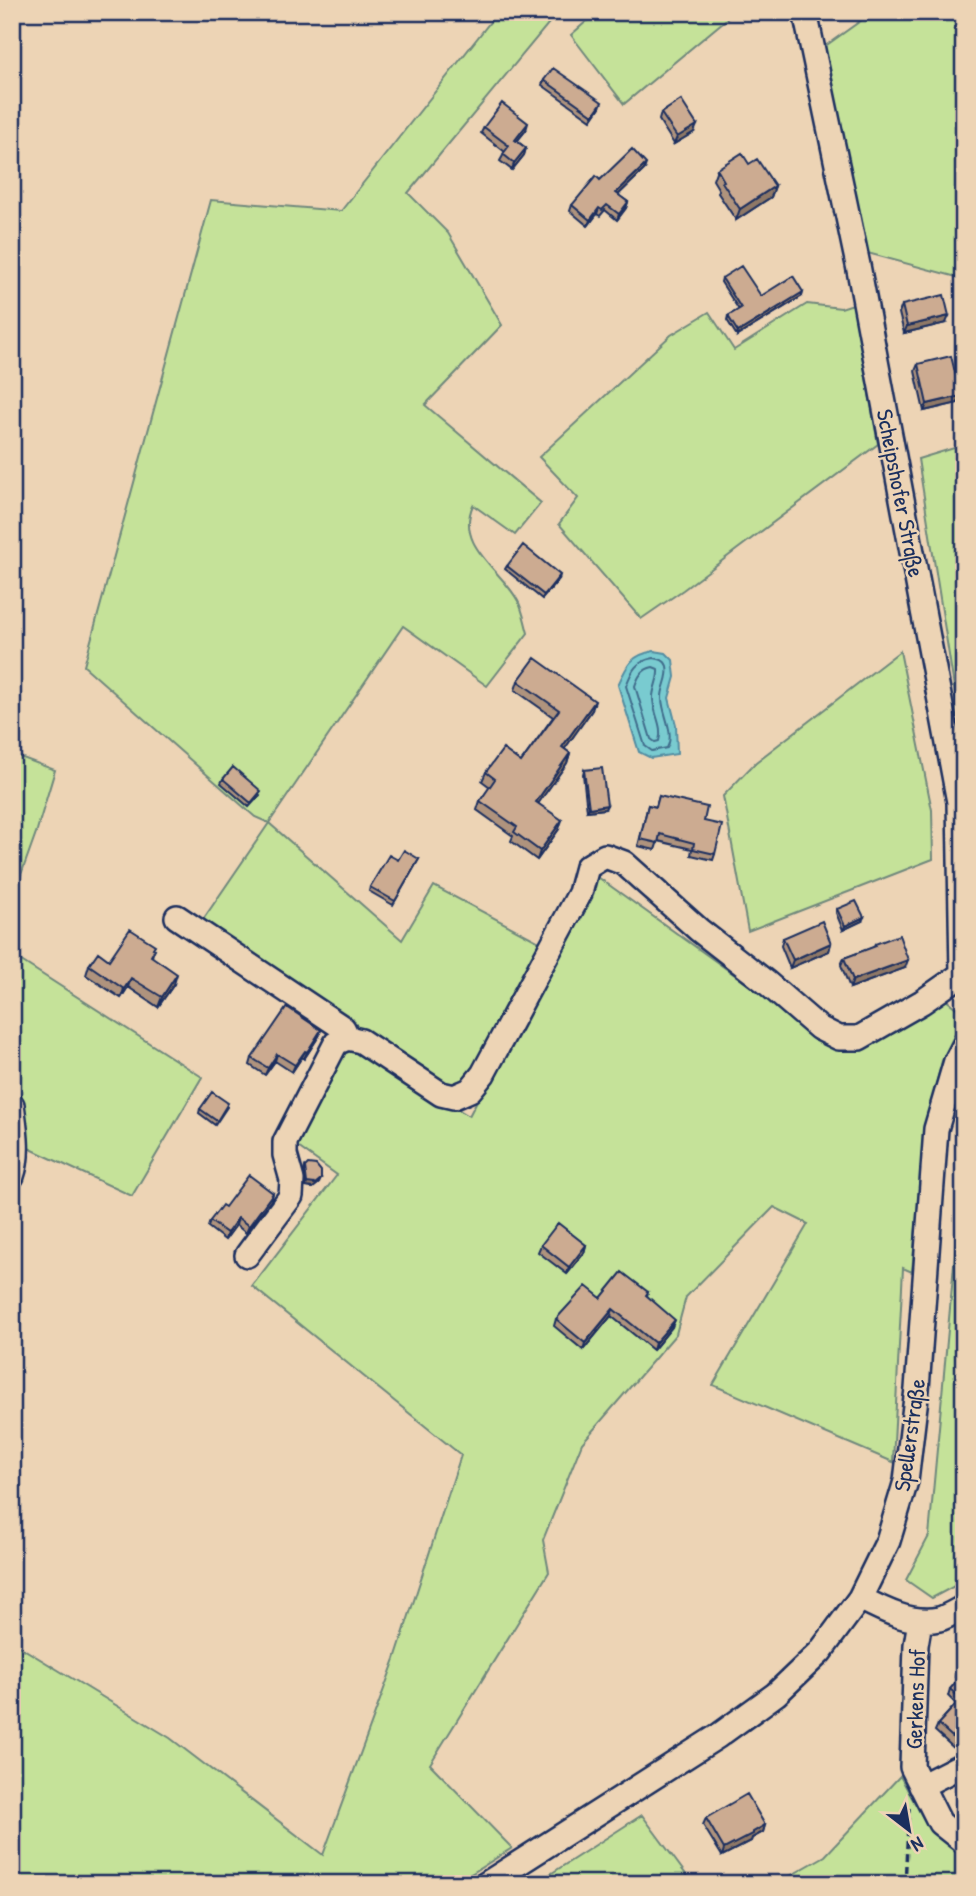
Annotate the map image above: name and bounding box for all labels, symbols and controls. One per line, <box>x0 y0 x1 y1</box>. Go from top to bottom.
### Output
street label: Scheipshofer Straße <box>870 406 932 580</box>
street label: Spellerstraße <box>886 1377 932 1493</box>
street label: Gerkens Hof <box>898 1647 932 1750</box>
north arrow <box>874 1794 944 1864</box>
text: N <box>907 1831 929 1858</box>

